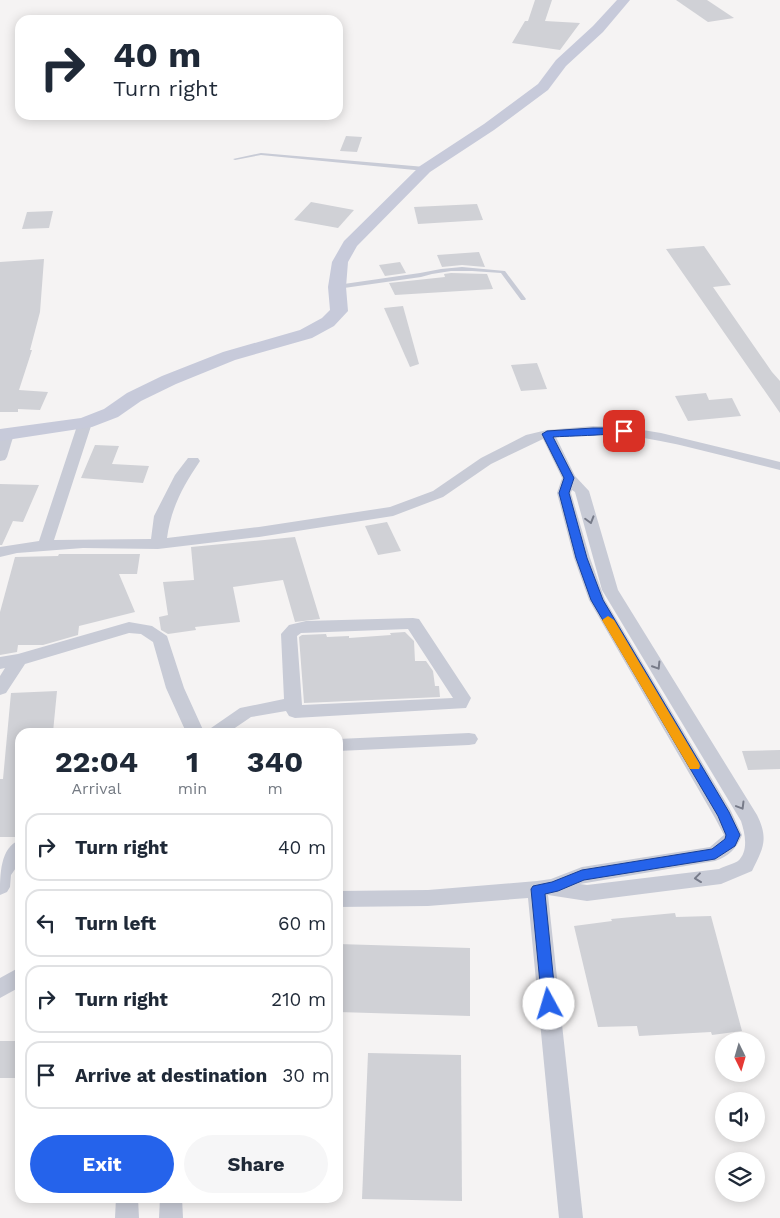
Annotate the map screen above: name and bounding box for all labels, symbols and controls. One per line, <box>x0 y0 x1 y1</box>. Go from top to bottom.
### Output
text: 40 m <box>113 34 201 76</box>
icon: right <box>30 35 95 100</box>
text: Turn right <box>113 76 218 101</box>
pin <box>603 410 645 452</box>
icon: arrive <box>610 417 638 445</box>
one-way arrow <box>585 515 595 524</box>
one-way arrow <box>651 661 661 670</box>
text: 22:04 <box>55 744 138 779</box>
text: 1 <box>186 744 199 779</box>
text: 340 <box>247 744 303 779</box>
text: Arrival <box>71 779 121 798</box>
text: min <box>178 779 207 798</box>
text: m <box>267 779 283 798</box>
one-way arrow <box>735 800 745 809</box>
icon: right <box>32 833 60 861</box>
text: Turn right <box>75 836 168 859</box>
text: 40 m <box>278 836 326 859</box>
one-way arrow <box>694 872 702 883</box>
icon: left <box>32 909 60 937</box>
text: Turn left <box>75 912 156 935</box>
text: 60 m <box>278 912 326 935</box>
position arrow <box>522 977 574 1029</box>
icon: right <box>32 985 60 1013</box>
text: Turn right <box>75 988 168 1011</box>
text: 210 m <box>271 988 326 1011</box>
north arrow <box>715 1032 765 1082</box>
map controls <box>715 1032 765 1202</box>
icon: arrive <box>32 1061 60 1089</box>
text: Arrive at destination <box>75 1064 267 1087</box>
text: 30 m <box>282 1064 330 1087</box>
button: sound <box>715 1092 765 1142</box>
button: Exit <box>30 1135 174 1193</box>
button: Share <box>184 1135 328 1193</box>
button: layers <box>715 1152 765 1202</box>

